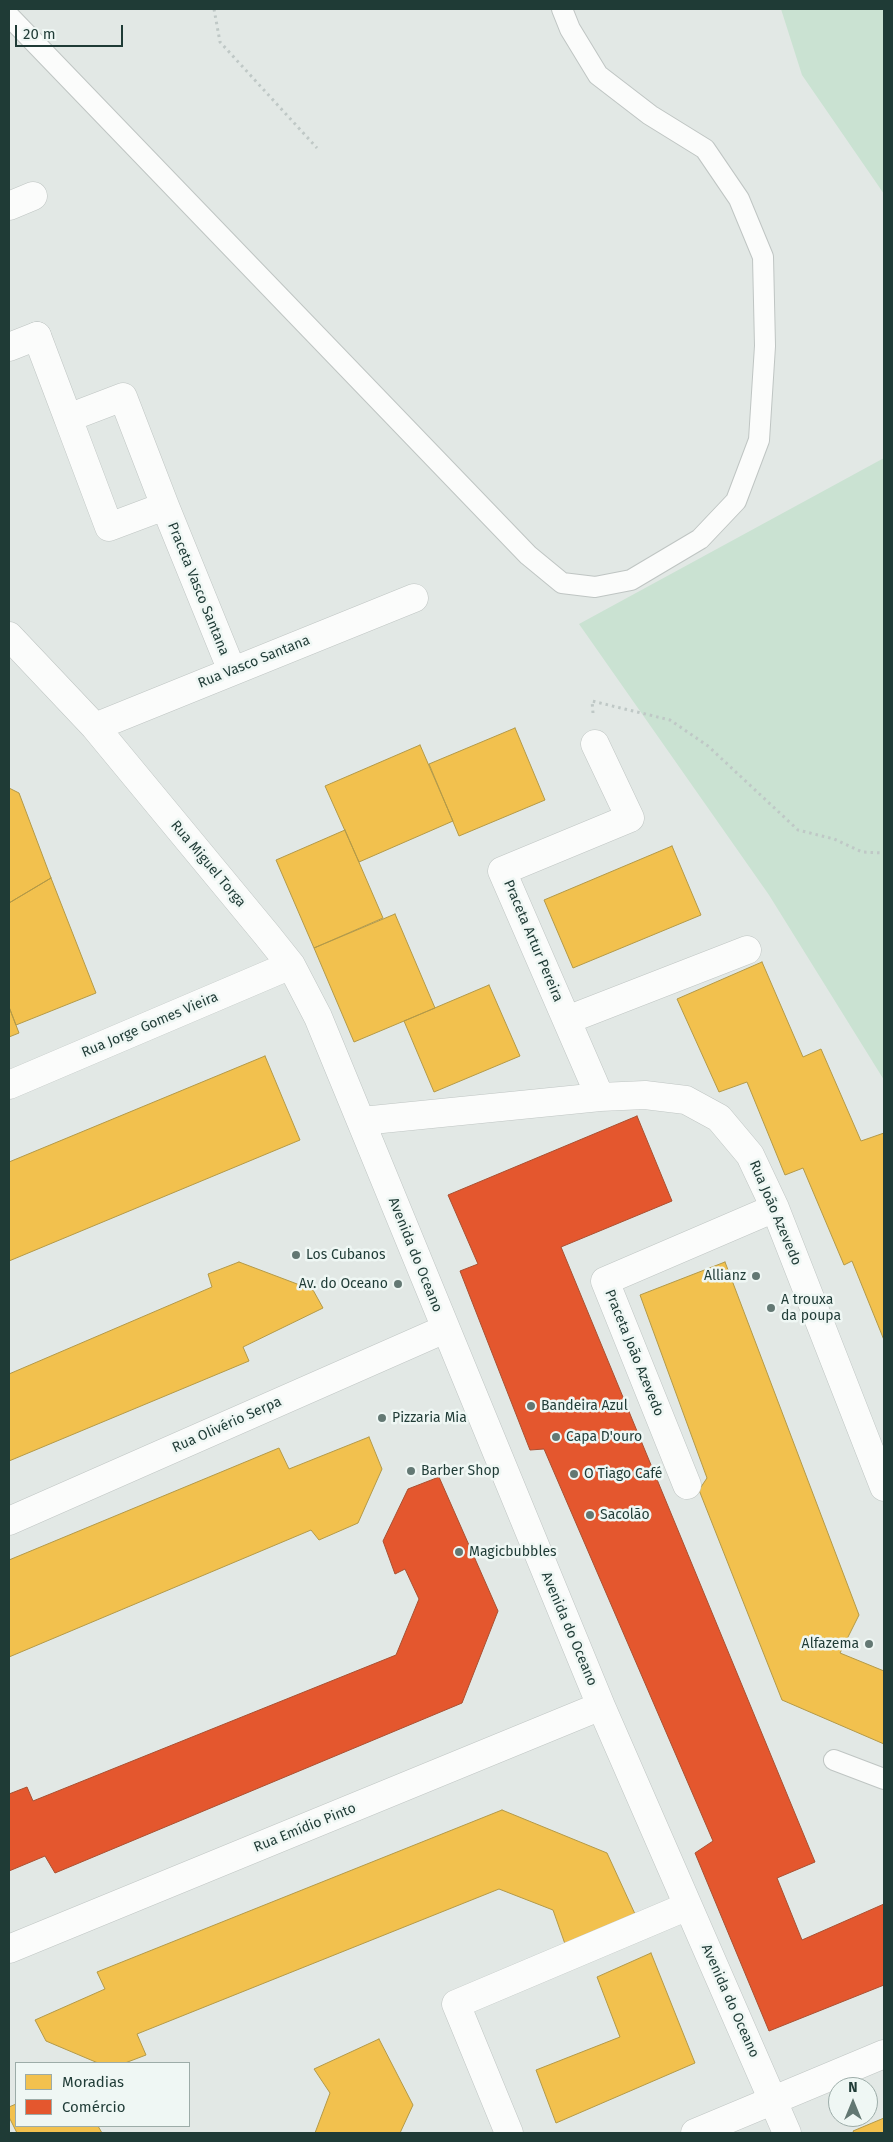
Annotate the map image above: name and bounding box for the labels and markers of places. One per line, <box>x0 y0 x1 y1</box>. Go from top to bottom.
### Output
place label: Los Cubanos <box>306 1247 386 1263</box>
marker: Los Cubanos <box>290 1249 302 1261</box>
place label: Allianz <box>704 1268 746 1284</box>
marker: Allianz <box>750 1270 762 1282</box>
place label: Av. do Oceano <box>299 1276 388 1292</box>
marker: Av. do Oceano <box>392 1278 404 1290</box>
place label: A trouxa da poupa <box>781 1292 841 1324</box>
marker: A trouxa da poupa <box>765 1302 777 1314</box>
place label: Bandeira Azul <box>541 1398 628 1414</box>
marker: Bandeira Azul <box>525 1400 537 1412</box>
place label: Pizzaria Mia <box>392 1410 467 1426</box>
marker: Pizzaria Mia <box>376 1412 388 1424</box>
place label: Capa D'ouro <box>566 1429 642 1445</box>
marker: Capa D'ouro <box>550 1431 562 1443</box>
place label: Barber Shop <box>421 1463 500 1479</box>
marker: Barber Shop <box>405 1465 417 1477</box>
place label: O Tiago Café <box>584 1466 662 1482</box>
marker: O Tiago Café <box>568 1468 580 1480</box>
place label: Sacolão <box>600 1507 650 1523</box>
marker: Sacolão <box>584 1509 596 1521</box>
place label: Magicbubbles <box>469 1544 557 1560</box>
marker: Magicbubbles <box>453 1546 465 1558</box>
place label: Alfazema <box>802 1636 859 1652</box>
marker: Alfazema <box>863 1638 875 1650</box>

